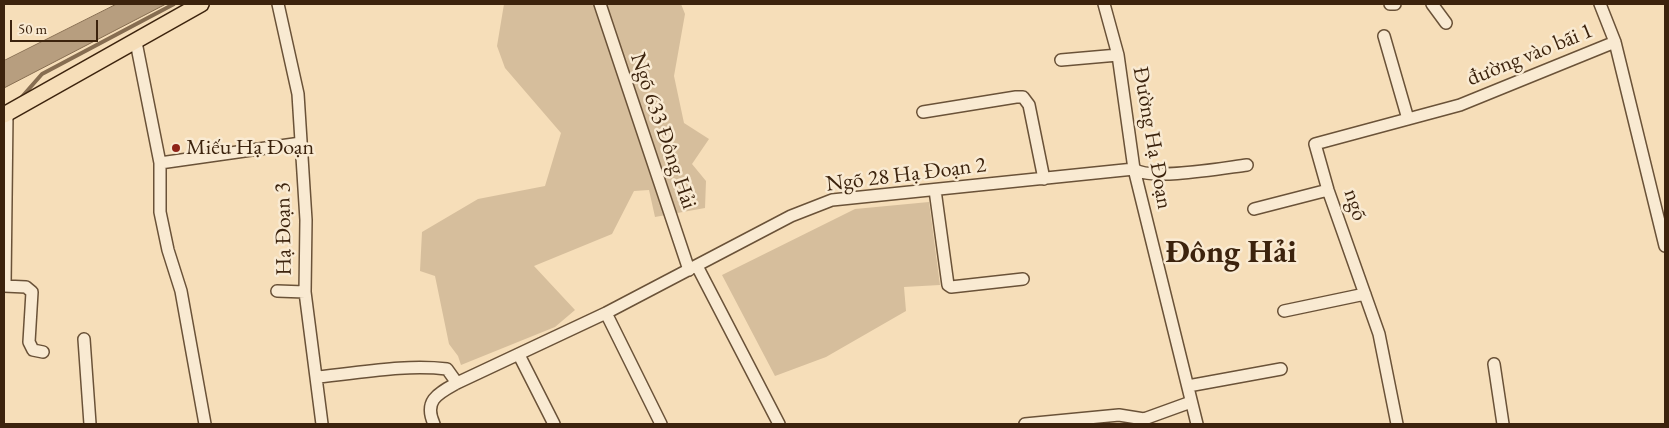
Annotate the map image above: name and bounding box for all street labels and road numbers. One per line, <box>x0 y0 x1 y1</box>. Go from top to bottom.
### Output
street label: đường vào bãi 1 <box>1463 18 1597 92</box>
street label: Ngõ 633 Đông Hải <box>624 49 702 213</box>
street label: Đường Hạ Đoạn <box>1126 65 1178 211</box>
street label: Ngõ 28 Hạ Đoạn 2 <box>824 152 988 198</box>
street label: Hạ Đoạn 3 <box>270 182 298 276</box>
street label: ngõ <box>1337 186 1373 224</box>

